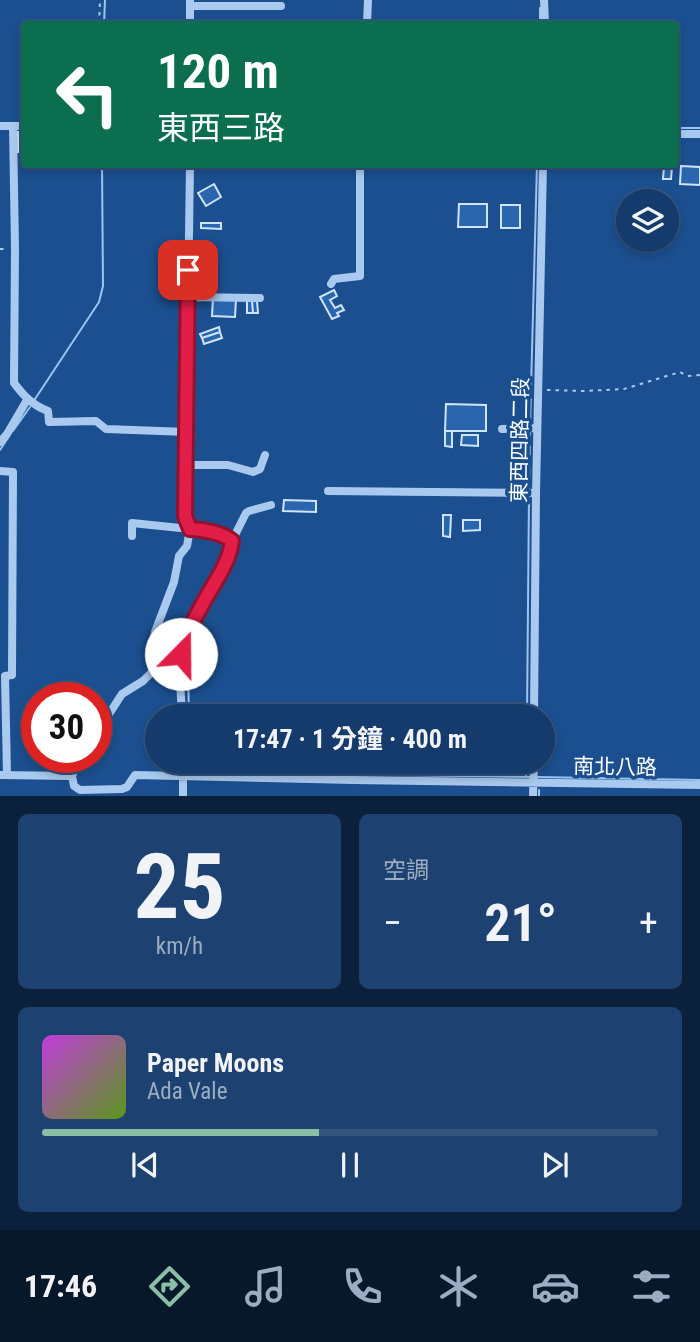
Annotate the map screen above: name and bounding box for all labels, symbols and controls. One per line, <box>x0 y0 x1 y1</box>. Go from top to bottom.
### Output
text: 120 m <box>157 43 279 100</box>
icon: left <box>42 49 133 140</box>
text: 東西三路 <box>157 109 285 147</box>
map controls <box>616 189 679 252</box>
button: layers <box>616 189 679 252</box>
pin <box>158 240 218 300</box>
icon: arrive <box>169 251 207 289</box>
street label: 東西四路二段 <box>507 377 533 503</box>
position arrow <box>144 617 218 691</box>
speed limit sign: 30 <box>21 682 112 773</box>
text: 17:47 · 1 分鐘 · 400 m <box>233 724 467 754</box>
street label: 南北八路 <box>573 754 657 780</box>
text: 25 <box>134 834 225 940</box>
text: 空調 <box>383 857 429 884</box>
text: 21° <box>484 893 557 954</box>
text: − <box>383 901 402 945</box>
text: + <box>639 901 658 945</box>
text: km/h <box>156 933 203 960</box>
text: Paper Moons <box>147 1048 284 1078</box>
text: Ada Vale <box>147 1078 227 1105</box>
icon: previous <box>126 1146 164 1184</box>
icon: pause <box>331 1146 369 1184</box>
icon: next <box>536 1146 574 1184</box>
icon: directions <box>145 1262 194 1311</box>
icon: music <box>241 1262 290 1311</box>
icon: phone <box>338 1262 387 1311</box>
icon: climate <box>434 1262 483 1311</box>
icon: car <box>531 1262 580 1311</box>
icon: filters <box>627 1262 676 1311</box>
text: 17:46 <box>24 1267 97 1305</box>

